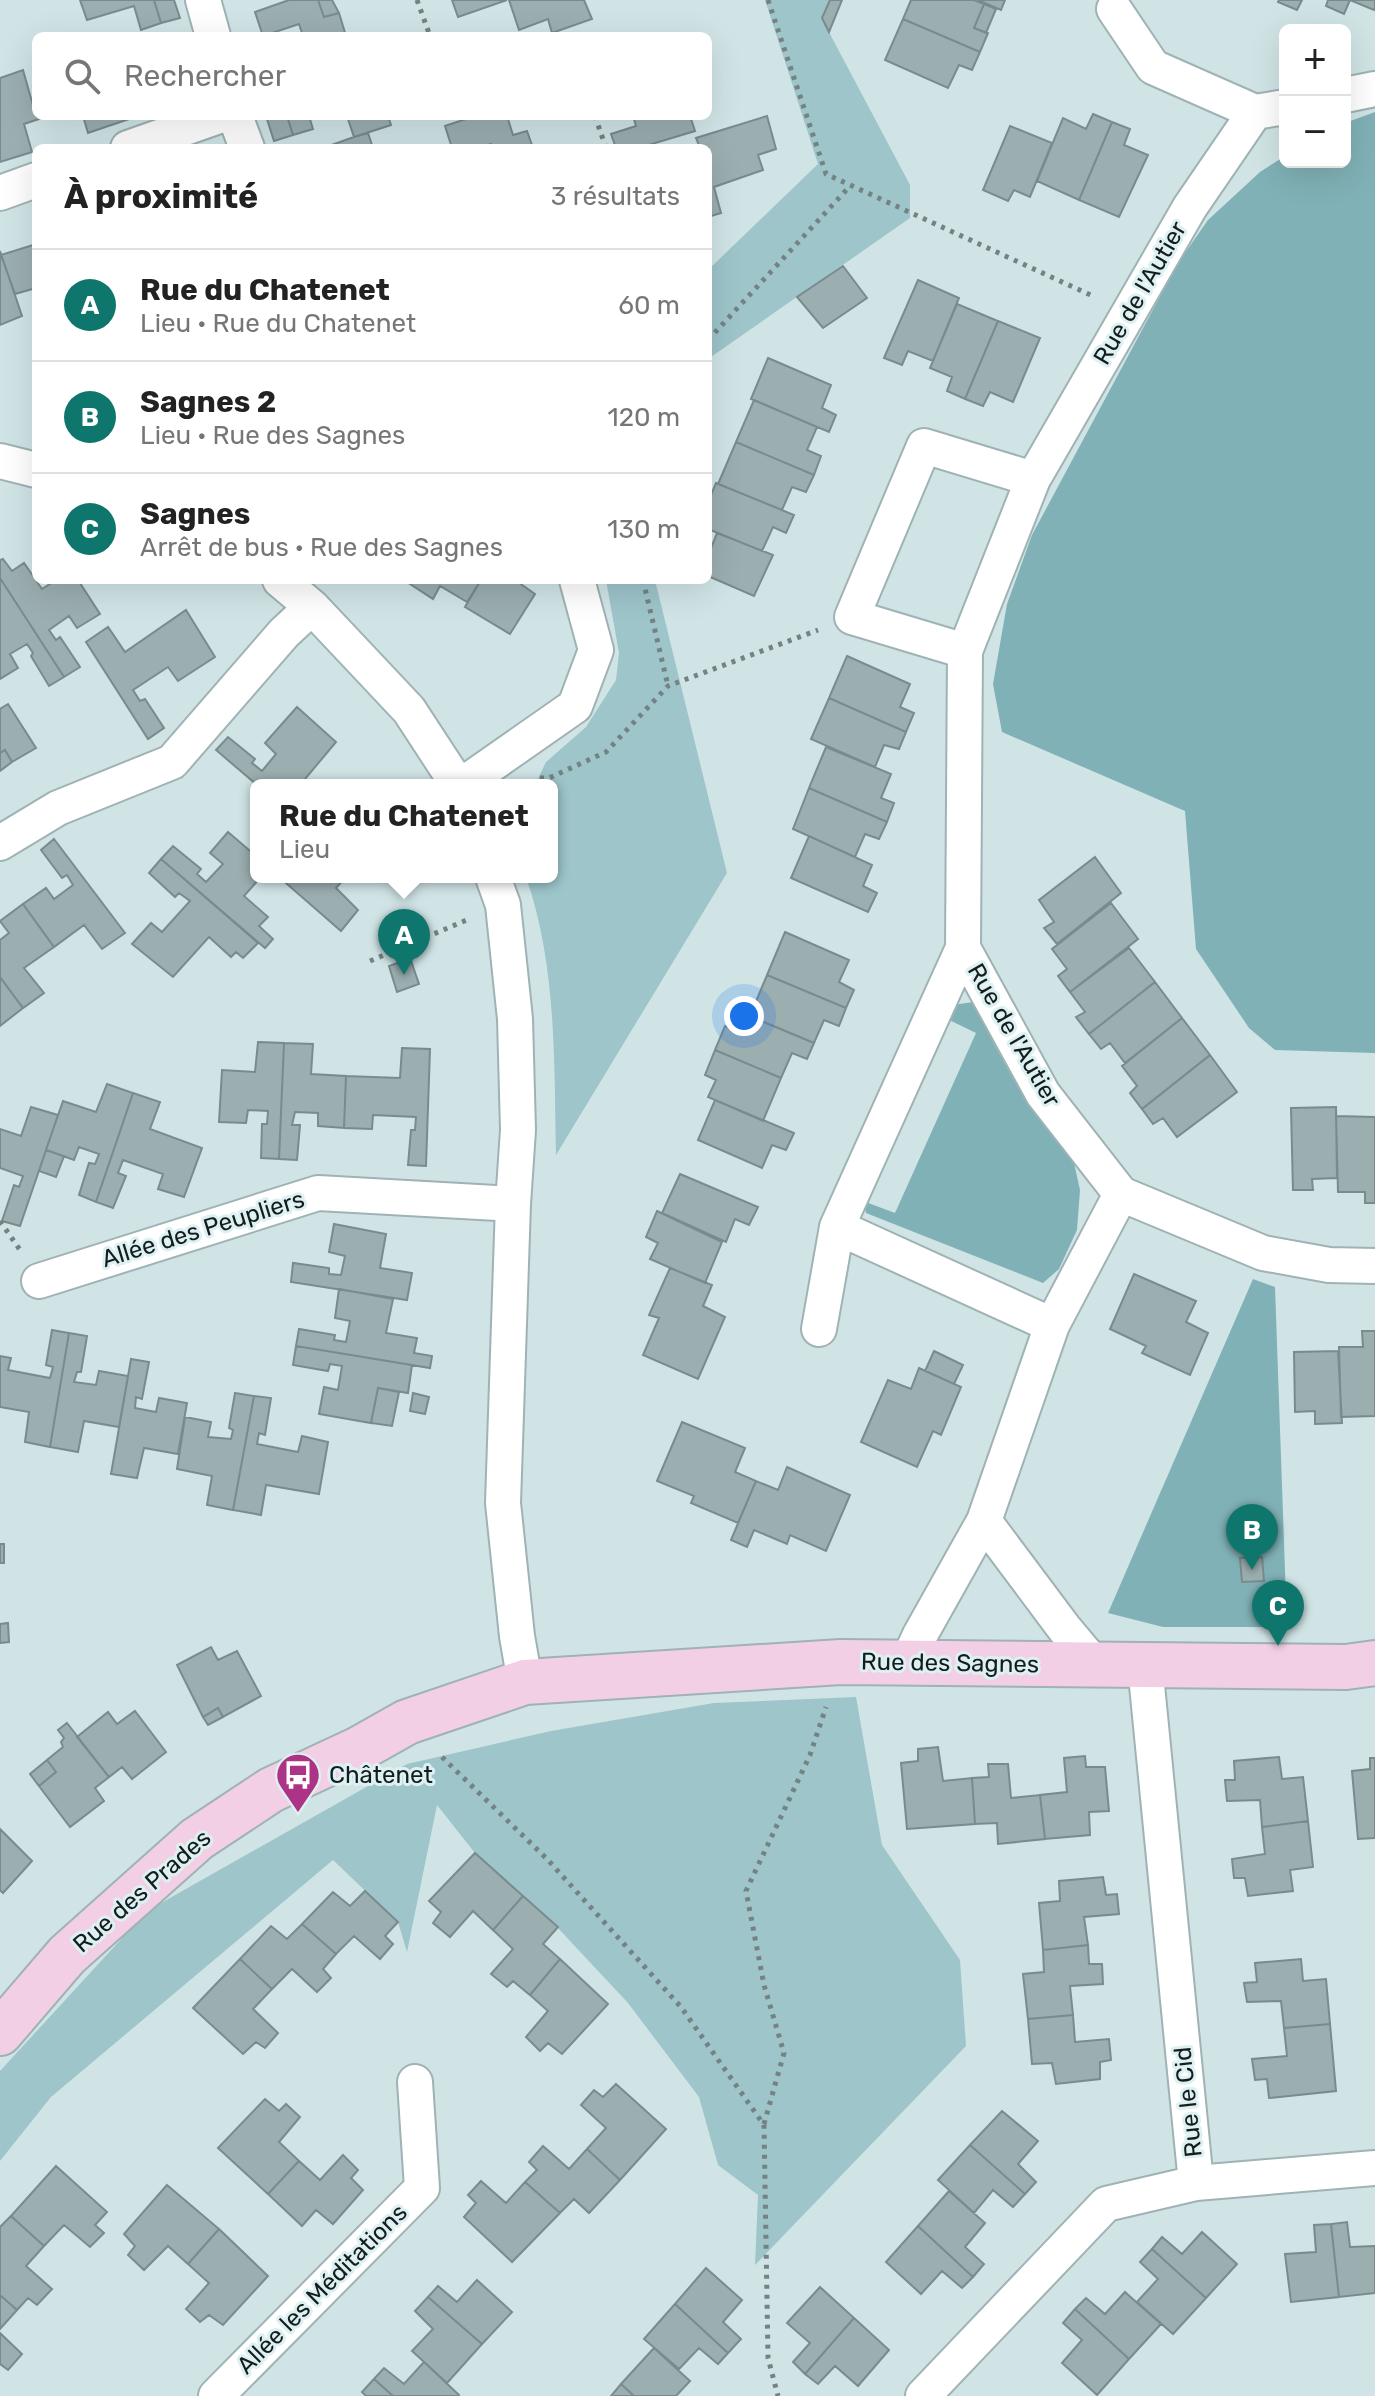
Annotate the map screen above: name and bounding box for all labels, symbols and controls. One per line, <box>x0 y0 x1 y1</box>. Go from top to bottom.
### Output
map controls <box>1279 24 1351 168</box>
button: + <box>1279 24 1351 96</box>
search box <box>32 32 712 120</box>
icon: search <box>60 54 104 98</box>
text: Rechercher <box>124 58 286 94</box>
button: − <box>1279 96 1351 168</box>
text: À proximité <box>64 176 258 217</box>
text: 3 résultats <box>551 181 680 212</box>
street label: Rue de l'Autier <box>1088 216 1192 370</box>
text: Rue du Chatenet <box>140 272 390 308</box>
text: A <box>81 290 99 321</box>
text: 60 m <box>618 290 680 321</box>
text: Lieu · Rue du Chatenet <box>140 308 416 339</box>
text: Sagnes 2 <box>140 384 276 420</box>
text: B <box>81 402 99 433</box>
text: 120 m <box>608 402 680 433</box>
text: Lieu · Rue des Sagnes <box>140 420 405 451</box>
text: Sagnes <box>140 496 250 532</box>
text: C <box>81 514 99 545</box>
text: 130 m <box>607 514 680 545</box>
text: Arrêt de bus · Rue des Sagnes <box>140 532 503 563</box>
popup <box>250 779 558 883</box>
text: Rue du Chatenet <box>279 798 529 834</box>
text: Lieu <box>279 834 330 865</box>
pin: A <box>378 909 430 975</box>
street label: Rue de l'Autier <box>962 958 1066 1112</box>
your location <box>724 996 764 1036</box>
street label: Allée des Peupliers <box>98 1185 308 1273</box>
pin: B <box>1226 1504 1278 1570</box>
pin: C <box>1252 1580 1304 1646</box>
street label: Rue des Sagnes <box>861 1647 1039 1679</box>
bus stop icon: Châtenet <box>274 1751 322 1814</box>
place label: Châtenet <box>329 1761 433 1789</box>
street label: Rue des Prades <box>68 1824 216 1958</box>
street label: Rue le Cid <box>1168 2045 1208 2159</box>
street label: Allée les Méditations <box>231 2198 413 2380</box>

